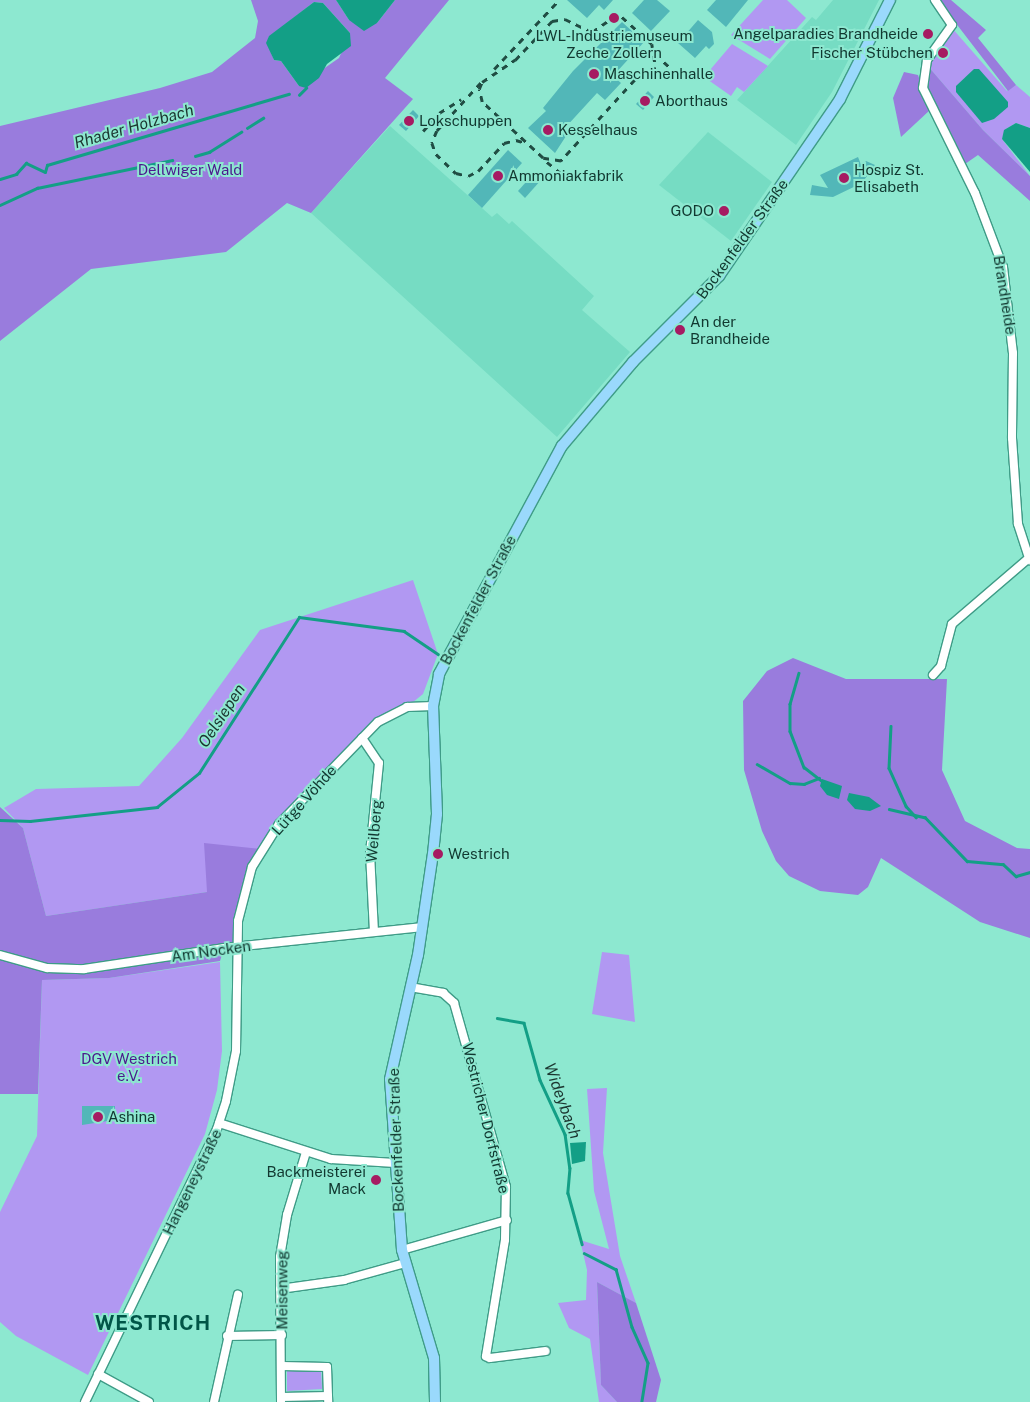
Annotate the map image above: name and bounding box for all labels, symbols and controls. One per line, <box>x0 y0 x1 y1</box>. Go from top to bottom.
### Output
marker: LWL-Industriemuseum Zeche Zollern <box>608 12 620 24</box>
place label: Angelparadies Brandheide <box>733 25 918 43</box>
place label: LWL-Industriemuseum Zeche Zollern <box>536 26 692 61</box>
marker: Angelparadies Brandheide <box>922 28 934 40</box>
place label: Fischer Stübchen <box>811 44 933 62</box>
marker: Fischer Stübchen <box>937 47 949 59</box>
place label: Maschinenhalle <box>604 65 713 83</box>
marker: Maschinenhalle <box>588 68 600 80</box>
place label: Aborthaus <box>655 92 728 110</box>
marker: Aborthaus <box>639 95 651 107</box>
water label: Rhader Holzbach <box>72 101 196 153</box>
place label: Lokschuppen <box>419 112 512 130</box>
marker: Lokschuppen <box>403 115 415 127</box>
place label: Kesselhaus <box>558 121 638 139</box>
marker: Kesselhaus <box>542 124 554 136</box>
place label: Hospiz St. Elisabeth <box>854 160 924 195</box>
park label: Dellwiger Wald <box>137 161 243 179</box>
place label: Ammoniakfabrik <box>508 167 624 185</box>
marker: Ammoniakfabrik <box>492 170 504 182</box>
marker: Hospiz St. Elisabeth <box>838 172 850 184</box>
street label: Bockenfelder Straße <box>692 176 792 302</box>
place label: GODO <box>671 202 714 220</box>
marker: GODO <box>718 205 730 217</box>
street label: Brandheide <box>990 254 1020 336</box>
place label: An der Brandheide <box>690 312 770 347</box>
marker: An der Brandheide <box>674 324 686 336</box>
street label: Bockenfelder Straße <box>436 532 520 668</box>
water label: Oelsiepen <box>194 681 250 751</box>
street label: Lütge Vöhde <box>268 761 340 839</box>
street label: Weilberg <box>362 799 386 863</box>
place label: Westrich <box>448 845 510 863</box>
marker: Westrich <box>432 848 444 860</box>
street label: Am Nocken <box>170 937 252 965</box>
street label: Westricher Dorfstraße <box>459 1041 513 1195</box>
park label: DGV Westrich e.V. <box>81 1049 177 1084</box>
water label: Wideybach <box>539 1060 585 1142</box>
street label: Bockenfelder Straße <box>384 1068 408 1212</box>
place label: Ashina <box>108 1108 155 1126</box>
marker: Ashina <box>92 1111 104 1123</box>
street label: Hangeneystraße <box>159 1126 225 1238</box>
place label: Backmeisterei Mack <box>266 1162 366 1197</box>
marker: Backmeisterei Mack <box>370 1174 382 1186</box>
street label: Meisenweg <box>273 1250 291 1330</box>
district label: WESTRICH <box>94 1311 212 1335</box>

